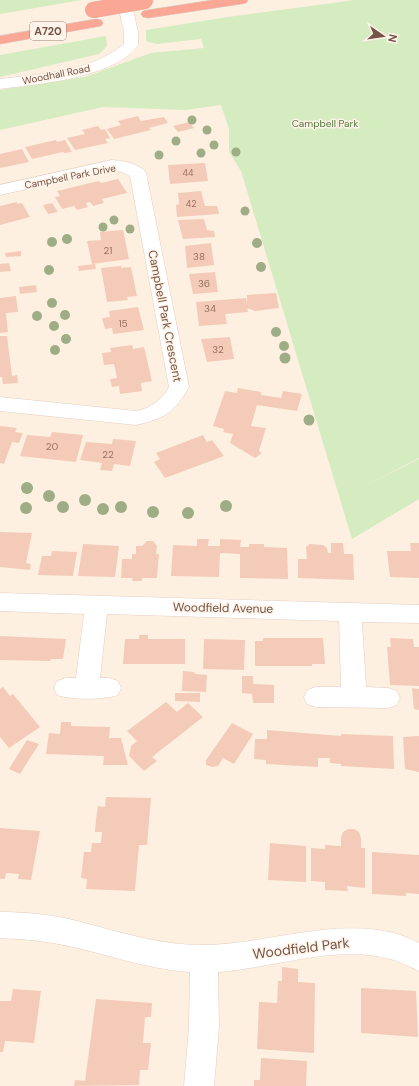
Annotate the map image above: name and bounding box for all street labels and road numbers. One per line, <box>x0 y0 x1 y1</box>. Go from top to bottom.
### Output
road number: A720 <box>30 22 66 40</box>
street label: Woodhall Road <box>21 62 91 87</box>
street label: Campbell Park Drive <box>23 161 117 192</box>
street label: Campbell Park Crescent <box>144 249 186 384</box>
street label: Woodfield Avenue <box>173 599 274 617</box>
street label: Woodfield Park <box>252 933 350 963</box>

